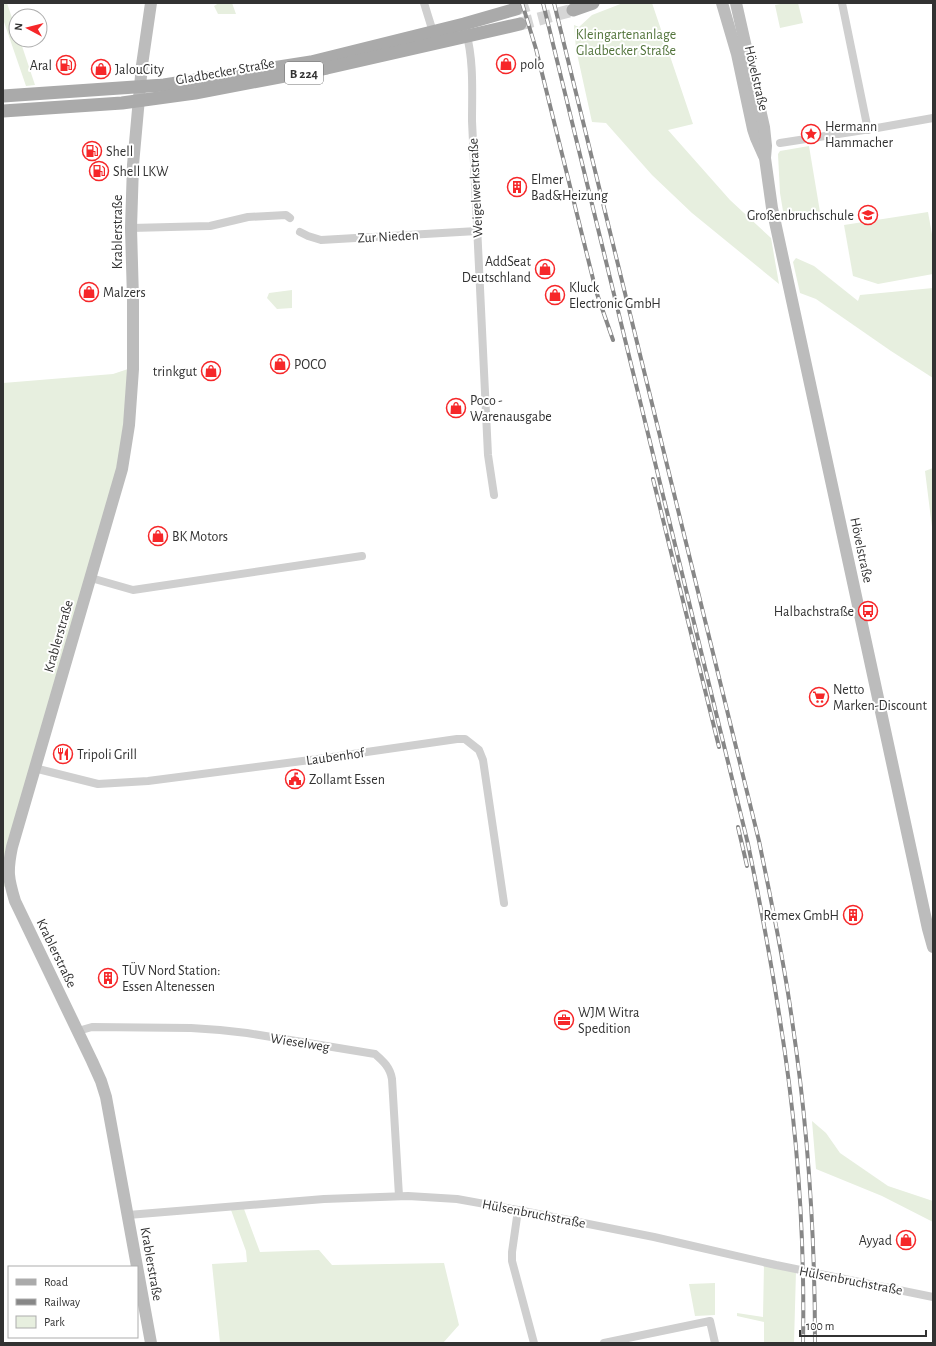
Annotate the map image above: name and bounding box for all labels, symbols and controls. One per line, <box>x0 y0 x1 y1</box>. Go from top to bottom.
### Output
north arrow <box>8 8 48 48</box>
text: N <box>13 22 24 31</box>
park label: Kleingartenanlage Gladbecker Straße <box>576 28 676 58</box>
street label: Hövelstraße <box>742 44 770 112</box>
shop icon: polo <box>495 53 517 75</box>
fuel station icon: Aral <box>55 54 77 76</box>
street label: Gladbecker Straße <box>175 56 276 88</box>
shop icon: JalouCity <box>90 58 112 80</box>
place label: polo <box>520 58 544 72</box>
place label: Aral <box>30 59 52 73</box>
road number: B 224 <box>285 62 323 84</box>
place label: JalouCity <box>115 63 164 77</box>
place label: Hermann Hammacher <box>825 120 893 150</box>
place icon: Hermann Hammacher <box>800 123 822 145</box>
street label: Weigelwerkstraße <box>466 138 486 238</box>
fuel station icon: Shell <box>81 140 103 162</box>
place label: Shell <box>106 145 133 159</box>
fuel station icon: Shell LKW <box>88 160 110 182</box>
place label: Shell LKW <box>113 165 169 179</box>
place label: Elmer Bad&Heizung <box>531 173 608 203</box>
building icon: Elmer Bad&Heizung <box>506 176 528 198</box>
street label: Krablerstraße <box>111 195 125 269</box>
school or university icon: Großenbruchschule <box>857 204 879 226</box>
place label: Großenbruchschule <box>747 209 854 223</box>
street label: Zur Nieden <box>357 228 419 246</box>
place label: AddSeat Deutschland <box>462 255 532 285</box>
shop icon: AddSeat Deutschland <box>534 258 556 280</box>
shop icon: Malzers <box>78 281 100 303</box>
place label: Kluck Electronic GmbH <box>569 281 661 311</box>
shop icon: Kluck Electronic GmbH <box>544 284 566 306</box>
place label: Malzers <box>103 286 146 300</box>
shop icon: POCO <box>269 353 291 375</box>
place label: POCO <box>294 358 326 372</box>
shop icon: trinkgut <box>200 360 222 382</box>
place label: trinkgut <box>153 365 198 379</box>
place label: Poco - Warenausgabe <box>470 394 552 424</box>
shop icon: Poco - Warenausgabe <box>445 397 467 419</box>
street label: Hövelstraße <box>847 516 875 584</box>
shop icon: BK Motors <box>147 525 169 547</box>
place label: BK Motors <box>172 530 228 544</box>
street label: Krablerstraße <box>42 598 76 674</box>
bus stop icon: Halbachstraße <box>857 600 879 622</box>
place label: Halbachstraße <box>774 605 854 619</box>
place label: Netto Marken-Discount <box>833 683 928 713</box>
supermarket icon: Netto Marken-Discount <box>808 686 830 708</box>
restaurant icon: Tripoli Grill <box>52 743 74 765</box>
street label: Laubenhof <box>305 746 366 768</box>
place label: Tripoli Grill <box>77 748 137 762</box>
public building icon: Zollamt Essen <box>284 768 306 790</box>
place label: Zollamt Essen <box>309 773 385 787</box>
building icon: Remex GmbH <box>842 904 864 926</box>
place label: Remex GmbH <box>763 909 839 923</box>
street label: Krablerstraße <box>33 917 79 990</box>
place label: TÜV Nord Station: Essen Altenessen <box>122 961 220 994</box>
building icon: TÜV Nord Station: Essen Altenessen <box>97 967 119 989</box>
place label: WJM Witra Spedition <box>578 1006 640 1036</box>
office icon: WJM Witra Spedition <box>553 1009 575 1031</box>
street label: Wieselweg <box>269 1031 331 1055</box>
street label: Hülsenbruchstraße <box>481 1197 587 1231</box>
street label: Krablerstraße <box>138 1226 164 1302</box>
shop icon: Ayyad <box>895 1229 917 1251</box>
place label: Ayyad <box>859 1234 892 1248</box>
street label: Hülsenbruchstraße <box>798 1264 904 1298</box>
legend <box>8 1266 138 1338</box>
text: Road <box>44 1276 68 1288</box>
text: Railway <box>44 1296 80 1309</box>
scale bar <box>800 1312 926 1338</box>
text: Park <box>44 1316 65 1328</box>
text: 100 m <box>806 1320 834 1332</box>

